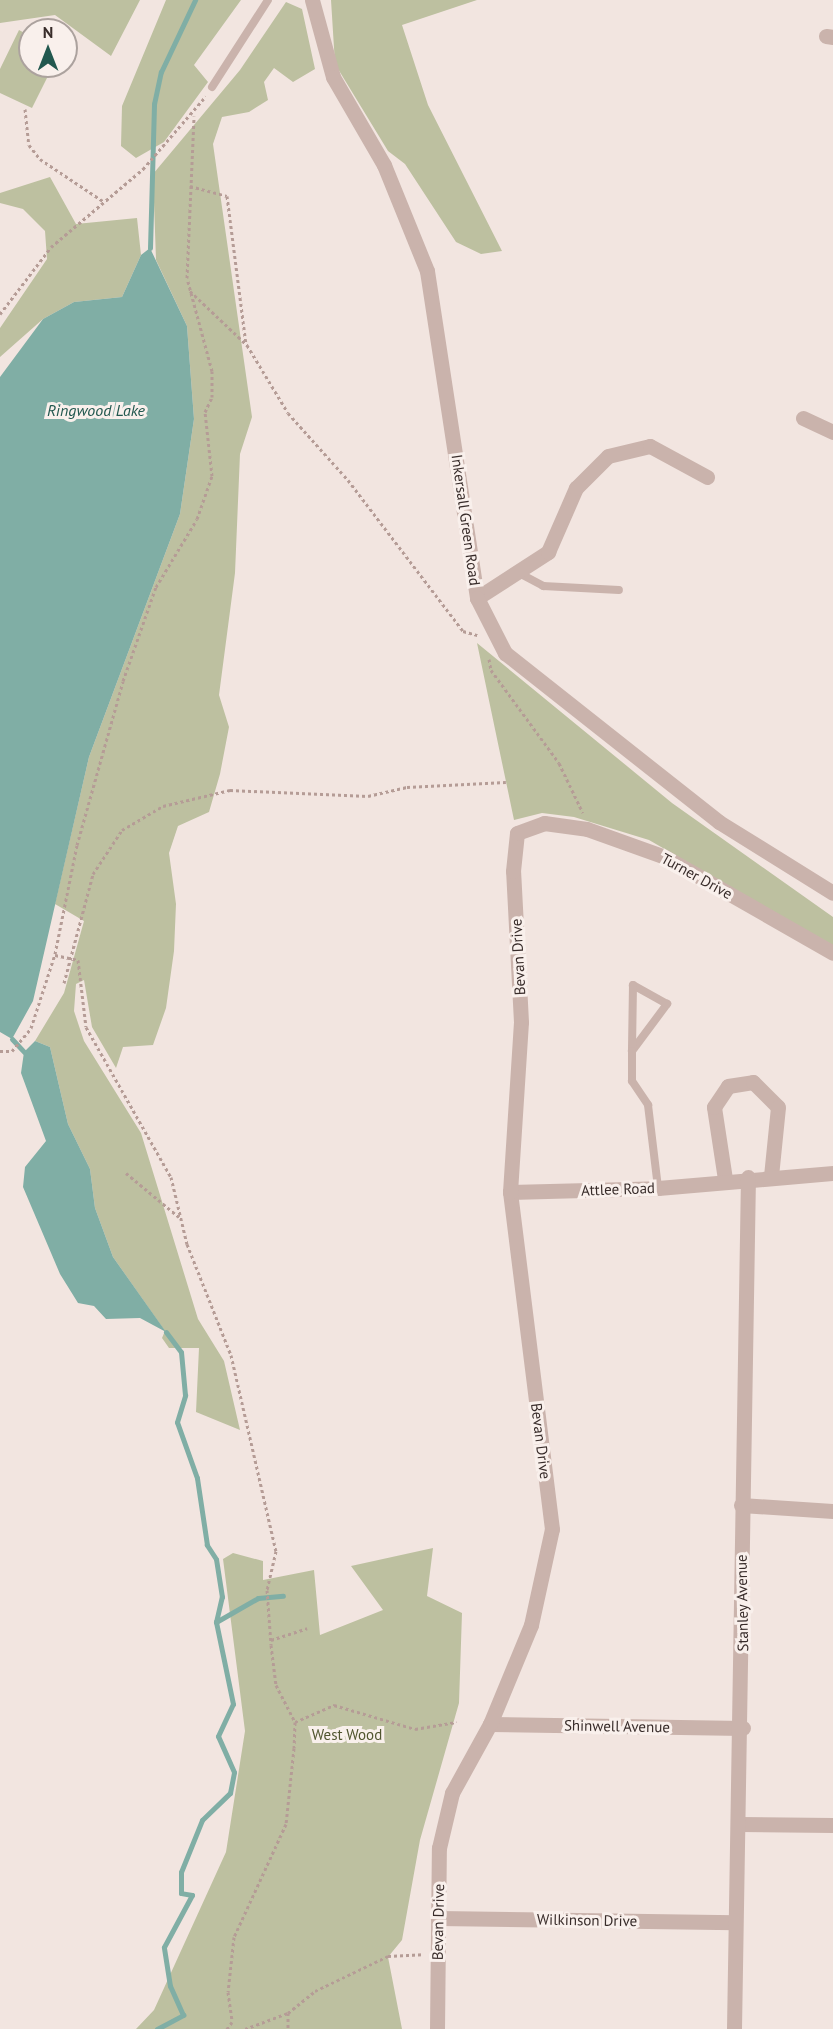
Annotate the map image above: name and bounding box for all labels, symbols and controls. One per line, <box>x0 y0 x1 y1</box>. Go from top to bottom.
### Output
north arrow <box>18 18 78 78</box>
text: N <box>43 22 53 42</box>
water label: Ringwood Lake <box>47 400 145 420</box>
street label: Inkersall Green Road <box>448 453 484 587</box>
street label: Turner Drive <box>658 849 736 903</box>
street label: Bevan Drive <box>507 918 529 996</box>
street label: Attlee Road <box>581 1179 655 1199</box>
street label: Bevan Drive <box>527 1402 555 1480</box>
street label: Stanley Avenue <box>732 1554 752 1652</box>
street label: Shinwell Avenue <box>564 1716 670 1736</box>
park label: West Wood <box>312 1726 382 1744</box>
street label: Bevan Drive <box>428 1884 448 1960</box>
street label: Wilkinson Drive <box>537 1910 637 1930</box>

